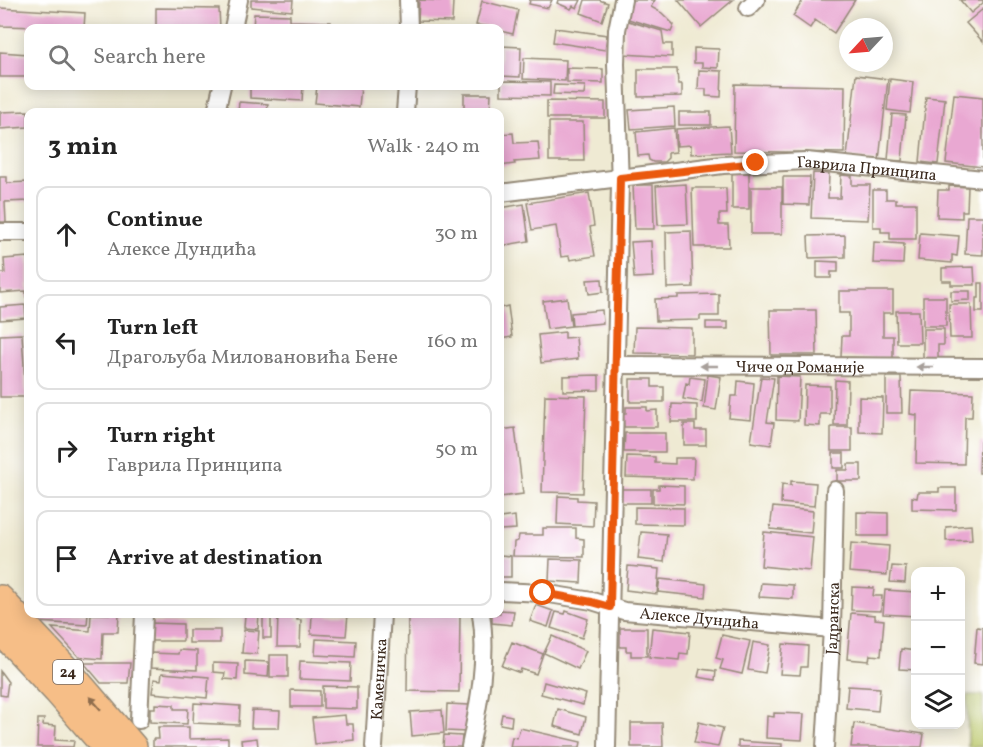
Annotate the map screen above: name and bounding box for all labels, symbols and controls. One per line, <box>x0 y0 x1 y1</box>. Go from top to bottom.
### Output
north arrow <box>839 18 893 72</box>
search box <box>24 24 504 90</box>
icon: search <box>45 41 78 74</box>
text: Search here <box>93 42 206 73</box>
text: 3 min <box>48 129 118 165</box>
text: Walk · 240 m <box>367 133 480 161</box>
route end <box>742 149 768 175</box>
street label: Гаврила Принципа <box>796 152 938 187</box>
text: Continue <box>107 205 203 236</box>
icon: ahead <box>50 218 83 251</box>
text: 30 m <box>434 220 478 248</box>
text: Алексе Дундића <box>107 236 257 264</box>
text: Turn left <box>107 313 198 344</box>
icon: left <box>50 326 83 359</box>
text: 160 m <box>426 328 478 356</box>
text: Драгољуба Миловановића Бене <box>107 344 398 372</box>
street label: Чиче од Романије <box>735 357 865 379</box>
one-way arrow <box>699 361 718 371</box>
one-way arrow <box>915 362 934 372</box>
text: Turn right <box>107 421 215 452</box>
icon: right <box>50 434 83 467</box>
text: 50 m <box>435 436 478 464</box>
text: Гаврила Принципа <box>107 452 282 480</box>
icon: arrive <box>50 542 83 575</box>
text: Arrive at destination <box>107 543 323 574</box>
map controls <box>911 567 965 729</box>
button: + <box>911 567 965 621</box>
route start <box>529 579 555 605</box>
street label: Јадранска <box>821 582 846 655</box>
street label: Алексе Дундића <box>639 603 760 636</box>
button: − <box>911 621 965 675</box>
street label: Каменичка <box>367 638 394 721</box>
road number: 24 <box>53 660 83 684</box>
button: layers <box>911 675 965 729</box>
one-way arrow <box>89 696 102 711</box>

